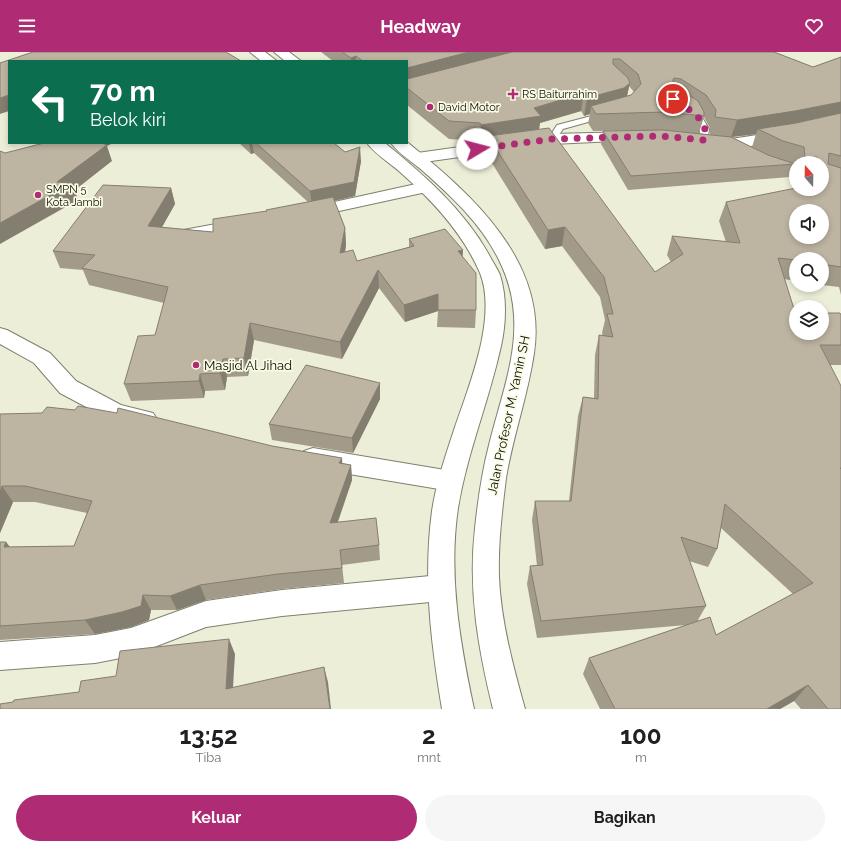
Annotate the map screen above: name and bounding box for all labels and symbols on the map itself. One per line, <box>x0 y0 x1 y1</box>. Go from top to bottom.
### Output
pin <box>656 82 690 116</box>
marker: RS Baiturrahim <box>507 88 519 100</box>
place label: RS Baiturrahim <box>522 88 597 101</box>
place label: David Motor <box>438 101 500 114</box>
marker: David Motor <box>425 102 435 112</box>
position arrow <box>456 128 498 170</box>
north arrow <box>789 156 829 196</box>
place label: SMPN 5 Kota Jambi <box>46 183 102 209</box>
marker: SMPN 5 Kota Jambi <box>33 190 43 200</box>
street label: Jalan Profesor M. Yamin SH <box>484 334 533 496</box>
place label: Masjid Al Jihad <box>204 358 292 373</box>
marker: Masjid Al Jihad <box>191 360 201 370</box>

